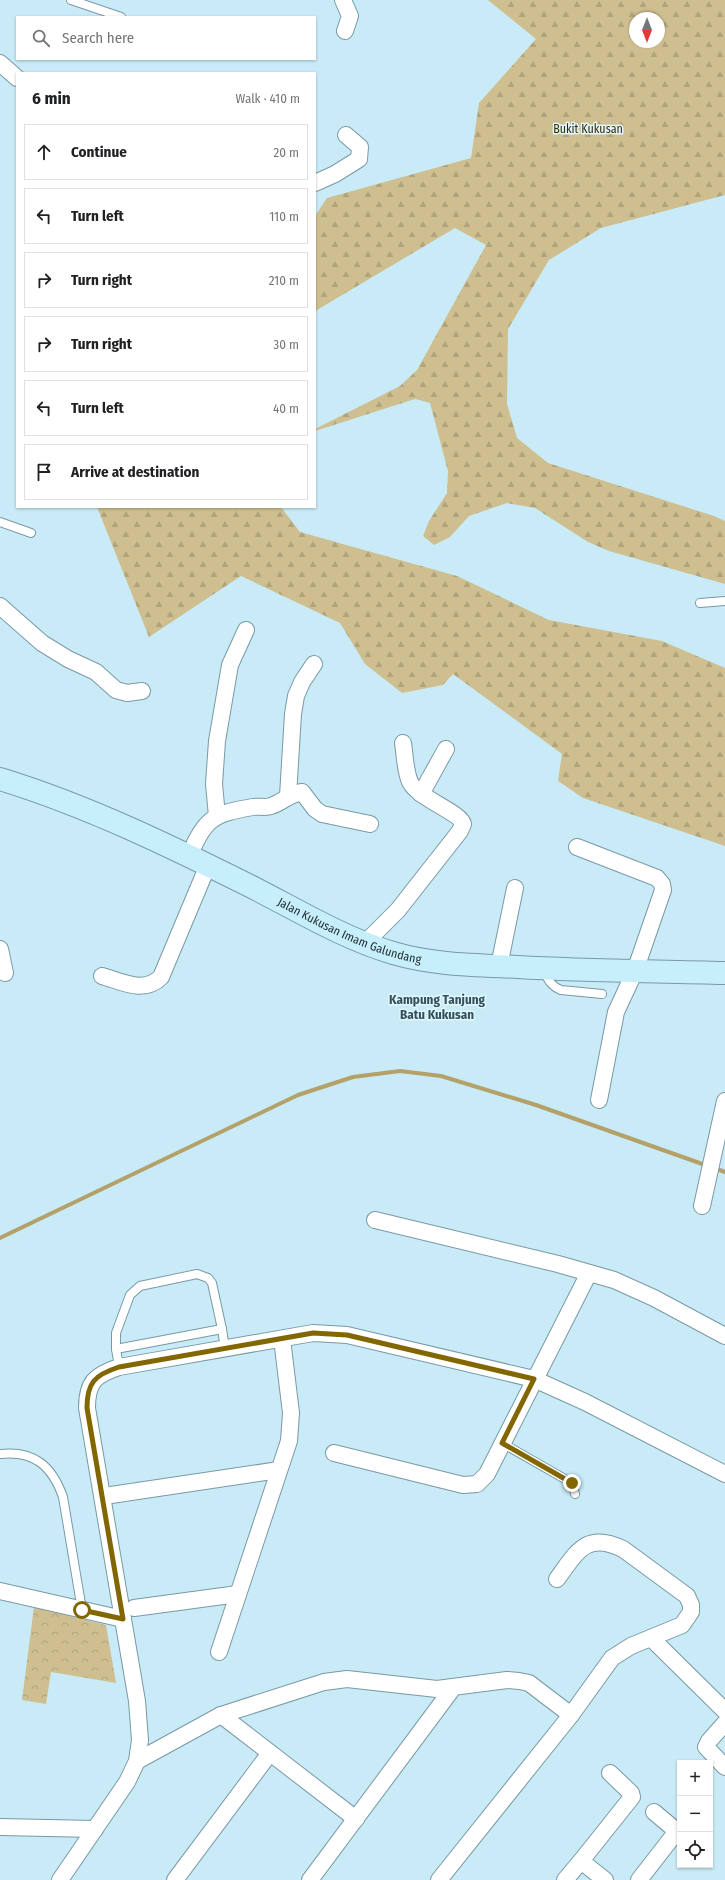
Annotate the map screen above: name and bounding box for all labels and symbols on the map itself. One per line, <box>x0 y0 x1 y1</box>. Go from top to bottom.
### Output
north arrow <box>629 12 665 48</box>
park label: Bukit Kukusan <box>553 122 623 136</box>
street label: Jalan Kukusan Imam Galundang <box>275 895 423 966</box>
district label: Kampung Tanjung Batu Kukusan <box>389 992 486 1022</box>
route end <box>563 1474 581 1492</box>
route start <box>73 1601 91 1619</box>

